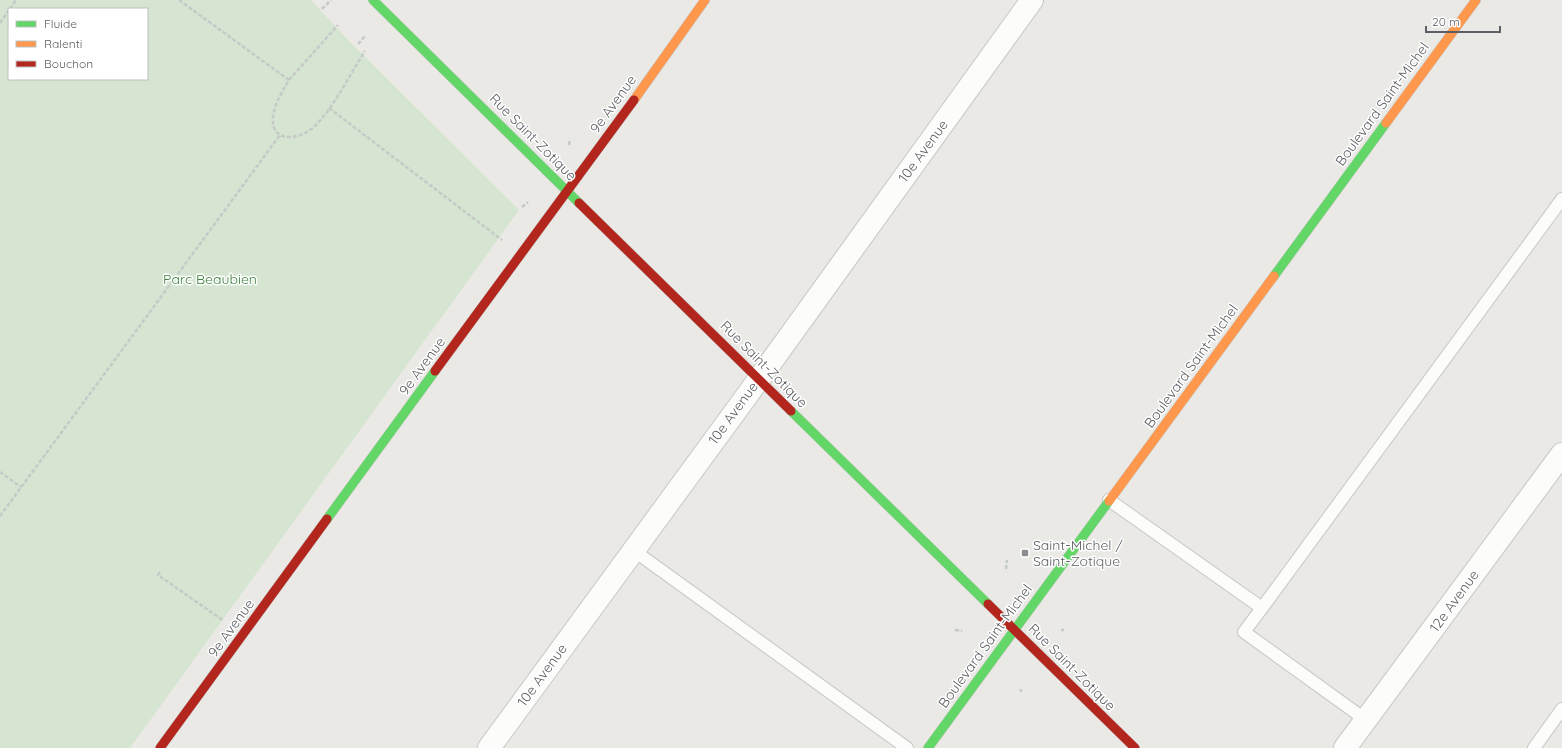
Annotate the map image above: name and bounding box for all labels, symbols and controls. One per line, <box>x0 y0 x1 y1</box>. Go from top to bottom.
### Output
legend <box>8 8 148 80</box>
scale bar <box>1426 8 1500 34</box>
text: 20 m <box>1432 14 1460 29</box>
text: Fluide <box>44 16 77 31</box>
text: Ralenti <box>44 36 82 51</box>
street label: Boulevard Saint-Michel <box>1331 39 1433 169</box>
text: Bouchon <box>44 56 93 71</box>
street label: 9e Avenue <box>586 71 640 137</box>
street label: Rue Saint-Zotique <box>486 90 580 184</box>
street label: 10e Avenue <box>894 116 952 186</box>
park label: Parc Beaubien <box>163 270 257 288</box>
street label: Boulevard Saint-Michel <box>1140 301 1242 431</box>
street label: Rue Saint-Zotique <box>717 317 811 411</box>
street label: 9e Avenue <box>395 333 449 399</box>
street label: 10e Avenue <box>704 378 762 448</box>
place label: Saint-Michel / Saint-Zotique <box>1033 536 1123 570</box>
marker: Saint-Michel / Saint-Zotique <box>1020 548 1030 558</box>
street label: 12e Avenue <box>1425 566 1483 636</box>
street label: Boulevard Saint-Michel <box>934 581 1036 711</box>
street label: 9e Avenue <box>204 595 258 661</box>
street label: Rue Saint-Zotique <box>1025 620 1119 714</box>
street label: 10e Avenue <box>513 640 571 710</box>

